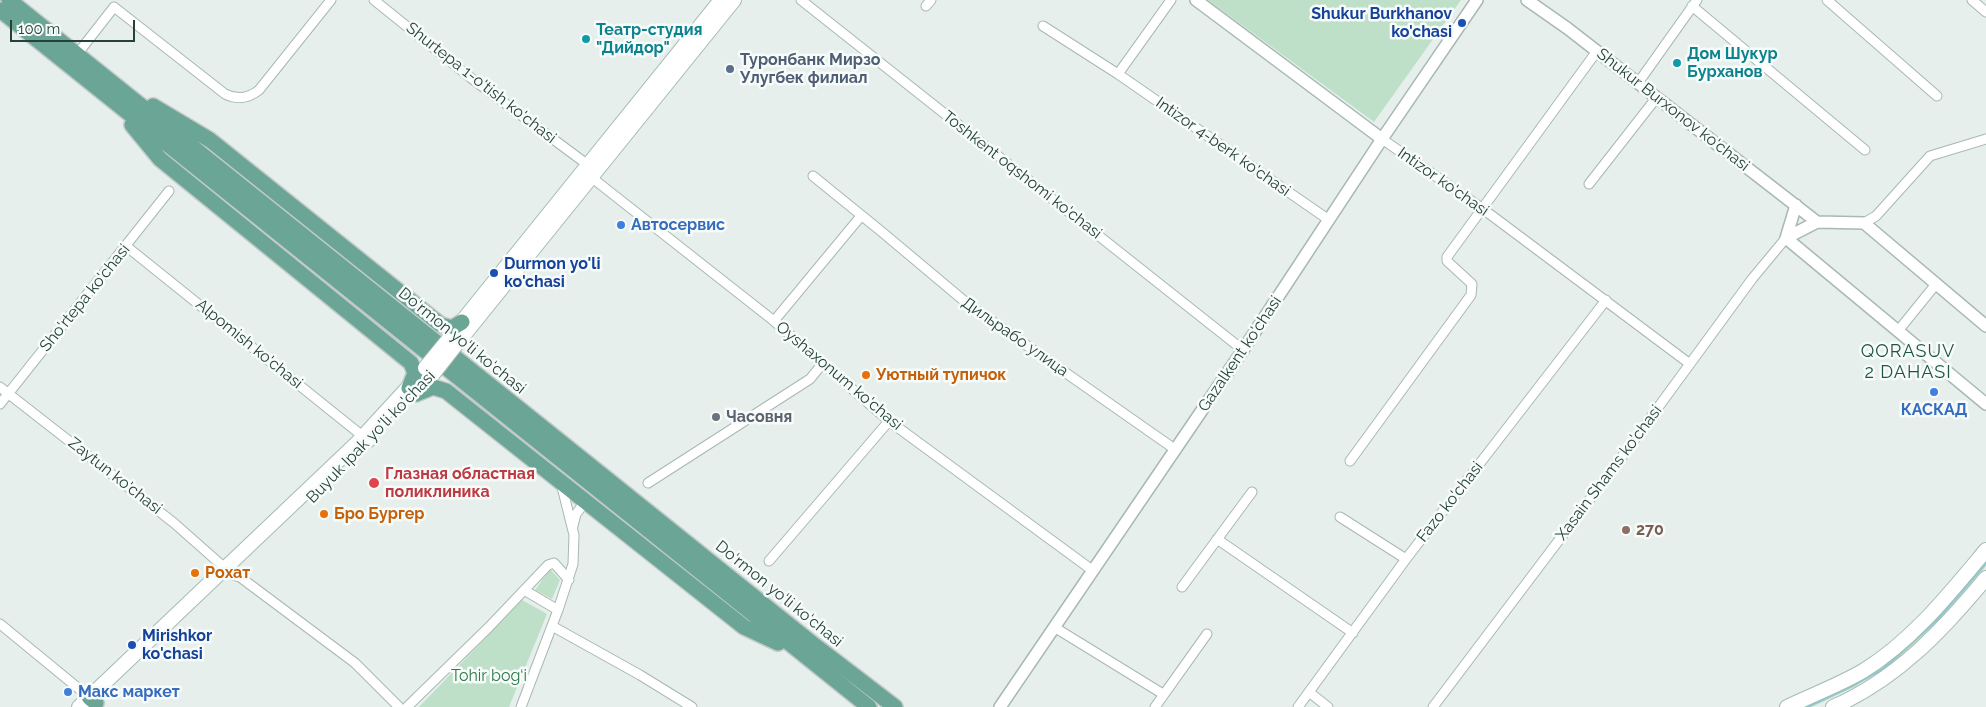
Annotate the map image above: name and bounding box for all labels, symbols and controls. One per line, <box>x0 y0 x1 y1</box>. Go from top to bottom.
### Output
place label: Shukur Burkhanov ko'chasi <box>1311 4 1452 42</box>
scale bar <box>12 10 138 42</box>
marker: Shukur Burkhanov ko'chasi <box>1456 17 1468 29</box>
street label: Shurtepa 1-o'tish ko'chasi <box>402 18 560 148</box>
text: 100 m <box>18 20 60 38</box>
place label: Театр-студия "Дийдор" <box>596 20 702 58</box>
marker: Театр-студия "Дийдор" <box>580 33 592 45</box>
street label: Shukur Burxonov ko'chasi <box>1593 44 1753 176</box>
place label: Дом Шукур Бурханов <box>1687 44 1778 82</box>
place label: Туронбанк Мирзо Улугбек филиал <box>740 50 881 88</box>
marker: Дом Шукур Бурханов <box>1671 57 1683 69</box>
marker: Туронбанк Мирзо Улугбек филиал <box>724 63 736 75</box>
street label: Intizor 4-berk ko'chasi <box>1152 93 1294 201</box>
street label: Toshkent oqshomi ko'chasi <box>939 107 1105 243</box>
street label: Intizor ko'chasi <box>1394 143 1492 221</box>
place label: Автосервис <box>631 215 725 235</box>
marker: Автосервис <box>615 219 627 231</box>
street label: Sho'rtepa ko'chasi <box>36 241 134 355</box>
place label: Durmon yo'li ko'chasi <box>504 254 600 292</box>
marker: Durmon yo'li ko'chasi <box>488 267 500 279</box>
street label: Do‘rmon yo‘li ko‘chasi <box>395 284 529 398</box>
street label: Дильрабо улица <box>958 293 1072 381</box>
street label: Gazalkent ko'chasi <box>1194 293 1286 415</box>
street label: Alpomish ko'chasi <box>192 295 306 393</box>
street label: Oyshaxonum ko'chasi <box>772 318 906 434</box>
district label: QORASUV 2 DAHASI <box>1860 341 1956 384</box>
place label: Уютный тупичок <box>876 365 1006 385</box>
street label: Buyuk Ipak yo'li ko'chasi <box>303 367 439 507</box>
marker: Уютный тупичок <box>860 369 872 381</box>
marker: КАСКАД <box>1928 386 1940 398</box>
place label: КАСКАД <box>1901 400 1967 420</box>
street label: Xasain Shams ko'chasi <box>1552 402 1666 544</box>
place label: Часовня <box>726 407 792 427</box>
marker: Часовня <box>710 411 722 423</box>
street label: Zaytun ko'chasi <box>64 434 166 518</box>
street label: Fazo ko'chasi <box>1413 458 1487 546</box>
place label: Глазная областная поликлиника <box>385 464 535 502</box>
marker: Глазная областная поликлиника <box>367 476 381 490</box>
place label: Бро Бургер <box>334 504 425 524</box>
marker: Бро Бургер <box>318 508 330 520</box>
place label: 270 <box>1636 520 1664 540</box>
marker: 270 <box>1620 524 1632 536</box>
street label: Do‘rmon yo‘li ko‘chasi <box>712 537 846 651</box>
place label: Рохат <box>205 563 250 583</box>
marker: Рохат <box>189 567 201 579</box>
place label: Mirishkor ko'chasi <box>142 626 212 664</box>
marker: Mirishkor ko'chasi <box>126 639 138 651</box>
park label: Tohir bog‘i <box>451 666 527 686</box>
place label: Макс маркет <box>78 682 180 702</box>
marker: Макс маркет <box>62 686 74 698</box>

